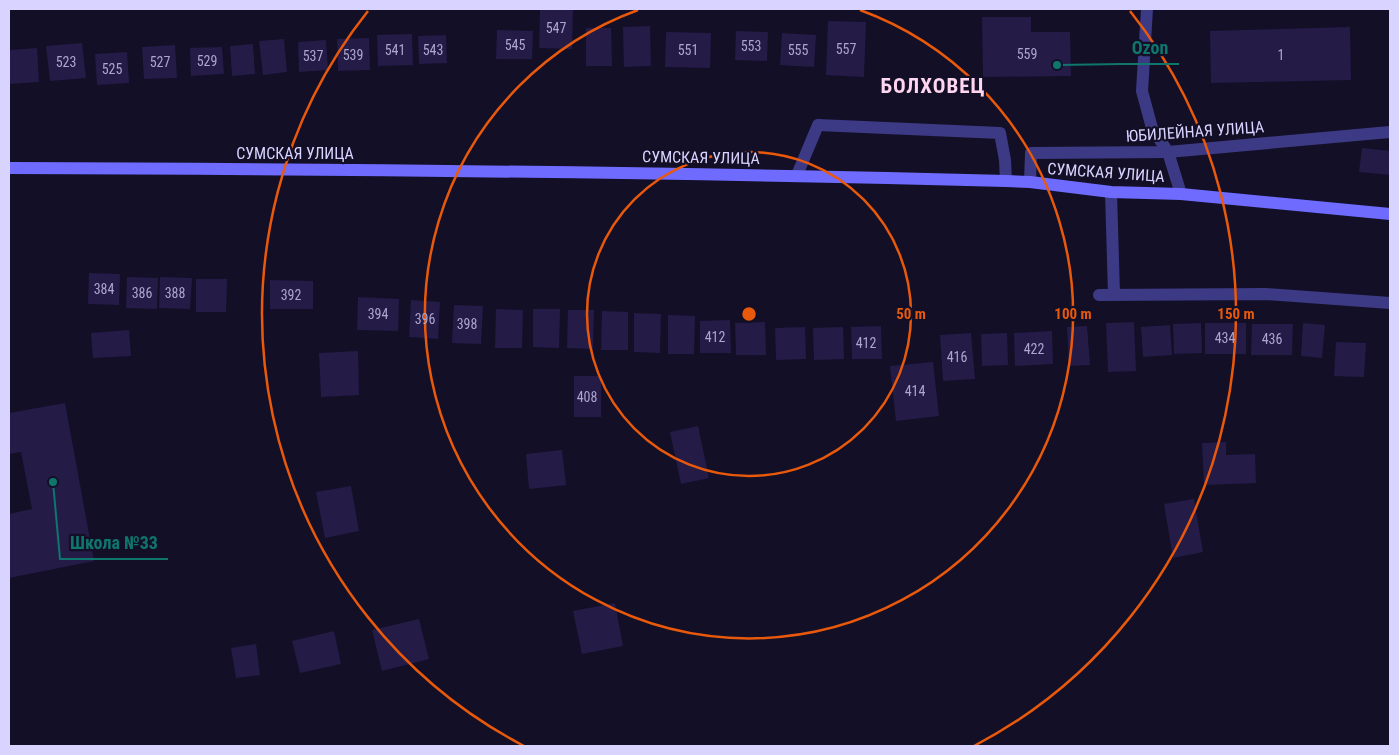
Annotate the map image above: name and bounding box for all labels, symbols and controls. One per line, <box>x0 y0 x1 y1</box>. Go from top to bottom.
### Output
house number: 547 <box>546 20 566 36</box>
callout: Ozon <box>1122 31 1179 64</box>
house number: 545 <box>505 37 525 53</box>
text: Ozon <box>1132 37 1168 58</box>
house number: 553 <box>741 38 761 54</box>
house number: 557 <box>836 41 856 57</box>
house number: 541 <box>385 42 405 58</box>
house number: 543 <box>423 42 443 58</box>
house number: 551 <box>678 42 698 58</box>
house number: 555 <box>788 42 808 58</box>
house number: 559 <box>1017 46 1037 62</box>
house number: 539 <box>343 47 363 63</box>
house number: 1 <box>1278 47 1284 63</box>
house number: 537 <box>303 48 323 64</box>
house number: 529 <box>197 53 217 69</box>
house number: 523 <box>56 54 76 70</box>
house number: 527 <box>150 54 170 70</box>
house number: 525 <box>102 61 122 77</box>
district label: БОЛХОВЕЦ <box>880 74 986 98</box>
street label: ЮБИЛЕЙНАЯ УЛИЦА <box>1125 117 1265 146</box>
street label: СУМСКАЯ УЛИЦА <box>236 144 354 163</box>
street label: СУМСКАЯ УЛИЦА <box>642 147 760 168</box>
street label: СУМСКАЯ УЛИЦА <box>1047 159 1165 186</box>
house number: 384 <box>94 281 114 297</box>
house number: 386 <box>132 285 152 301</box>
house number: 388 <box>165 285 185 301</box>
house number: 392 <box>281 287 301 303</box>
centre of rings <box>740 305 758 323</box>
text: 50 m <box>896 305 926 323</box>
text: 100 m <box>1054 305 1092 323</box>
text: 150 m <box>1217 305 1255 323</box>
house number: 394 <box>368 306 388 322</box>
house number: 396 <box>415 311 435 327</box>
house number: 398 <box>457 316 477 332</box>
house number: 412 <box>705 329 725 345</box>
house number: 434 <box>1215 330 1235 346</box>
house number: 436 <box>1262 331 1282 347</box>
house number: 412 <box>856 335 876 351</box>
house number: 422 <box>1024 341 1044 357</box>
house number: 416 <box>947 349 967 365</box>
house number: 414 <box>905 383 925 399</box>
house number: 408 <box>577 389 597 405</box>
callout: Школа №33 <box>60 526 168 559</box>
text: Школа №33 <box>70 532 158 553</box>

